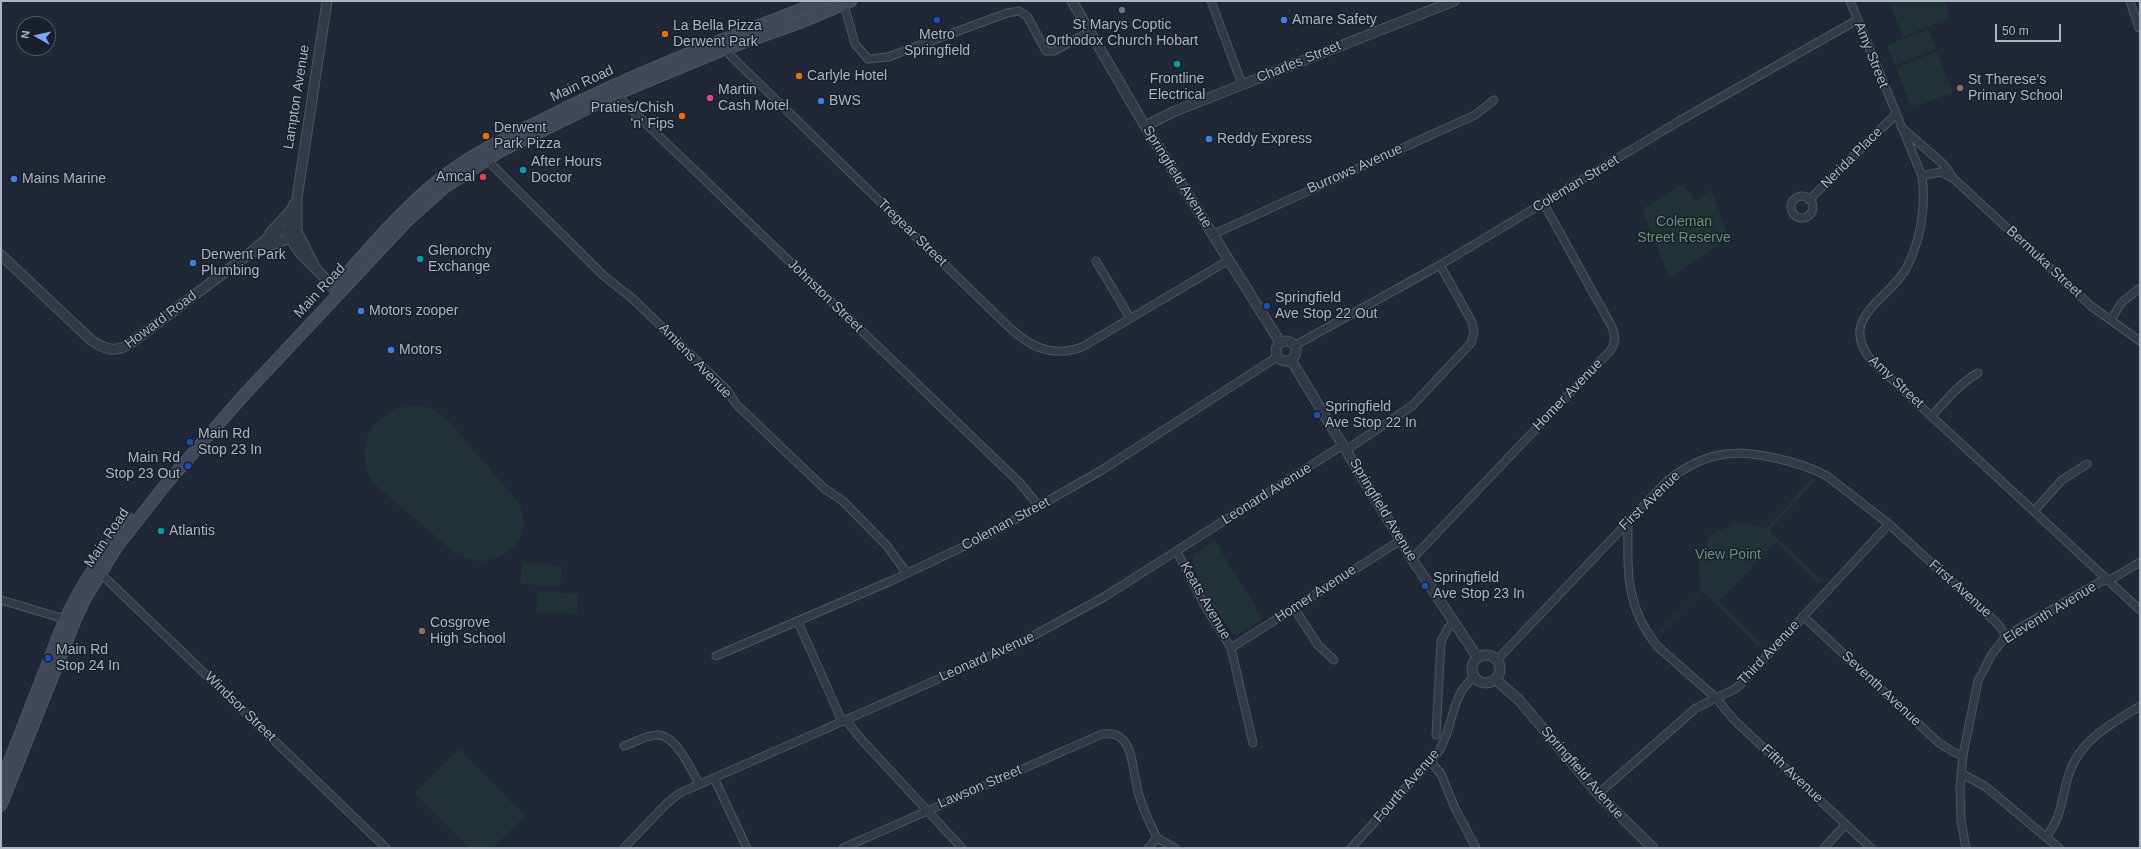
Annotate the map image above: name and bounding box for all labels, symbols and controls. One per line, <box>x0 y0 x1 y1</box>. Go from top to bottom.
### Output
marker: St Marys Coptic Orthodox Church Hobart <box>1117 5 1127 15</box>
place label: Amare Safety <box>1292 12 1377 28</box>
marker: Metro Springfield <box>932 15 942 25</box>
marker: Amare Safety <box>1279 15 1289 25</box>
north arrow <box>16 16 56 56</box>
scale bar <box>1997 16 2063 42</box>
place label: St Marys Coptic Orthodox Church Hobart <box>1046 17 1198 50</box>
place label: La Bella Pizza Derwent Park <box>673 18 762 50</box>
street label: Amy Street <box>1850 20 1892 90</box>
text: 50 m <box>2002 24 2029 38</box>
place label: Metro Springfield <box>904 27 970 60</box>
marker: La Bella Pizza Derwent Park <box>660 29 670 39</box>
text: N <box>19 30 32 39</box>
street label: Charles Street <box>1254 37 1344 87</box>
street label: Lampton Avenue <box>280 44 314 150</box>
marker: Frontline Electrical <box>1172 59 1182 69</box>
street label: Main Road <box>548 62 616 106</box>
place label: Carlyle Hotel <box>807 68 887 84</box>
marker: Carlyle Hotel <box>794 71 804 81</box>
place label: Frontline Electrical <box>1149 71 1205 104</box>
place label: St Therese's Primary School <box>1968 72 2063 104</box>
place label: Martin Cash Motel <box>718 82 789 114</box>
marker: St Therese's Primary School <box>1955 83 1965 93</box>
marker: Martin Cash Motel <box>705 93 715 103</box>
place label: BWS <box>829 93 861 109</box>
marker: BWS <box>816 96 826 106</box>
place label: Praties/Chish 'n' Fips <box>591 100 674 132</box>
marker: Praties/Chish 'n' Fips <box>677 111 687 121</box>
place label: Derwent Park Pizza <box>494 120 561 152</box>
street label: Springfield Avenue <box>1139 123 1215 231</box>
street label: Nerida Place <box>1818 124 1886 192</box>
marker: Derwent Park Pizza <box>481 131 491 141</box>
place label: Reddy Express <box>1217 131 1312 147</box>
marker: Reddy Express <box>1204 134 1214 144</box>
street label: Burrows Avenue <box>1305 140 1405 198</box>
street label: Coleman Street <box>1530 152 1622 216</box>
place label: After Hours Doctor <box>531 154 602 186</box>
marker: After Hours Doctor <box>518 165 528 175</box>
place label: Amcal <box>436 169 475 185</box>
place label: Mains Marine <box>22 171 106 187</box>
marker: Amcal <box>478 172 488 182</box>
marker: Mains Marine <box>9 174 19 184</box>
street label: Tregear Street <box>874 196 950 270</box>
park label: Coleman Street Reserve <box>1637 214 1731 246</box>
street label: Bermuka Street <box>2003 223 2085 301</box>
place label: Glenorchy Exchange <box>428 243 492 276</box>
place label: Derwent Park Plumbing <box>201 247 286 280</box>
marker: Glenorchy Exchange <box>415 254 425 264</box>
street label: Johnston Street <box>784 256 866 336</box>
marker: Derwent Park Plumbing <box>188 258 198 268</box>
street label: Main Road <box>291 261 349 321</box>
street label: Howard Road <box>122 288 200 352</box>
place label: Springfield Ave Stop 22 Out <box>1275 290 1377 322</box>
marker: Springfield Ave Stop 22 Out <box>1262 301 1272 311</box>
place label: Motors zooper <box>369 303 458 319</box>
marker: Motors zooper <box>356 306 366 316</box>
street label: Amiens Avenue <box>655 320 735 402</box>
place label: Motors <box>399 342 442 358</box>
marker: Motors <box>386 345 396 355</box>
street label: Amy Street <box>1865 352 1927 412</box>
street label: Homer Avenue <box>1530 356 1606 434</box>
place label: Springfield Ave Stop 22 In <box>1325 399 1417 432</box>
marker: Springfield Ave Stop 22 In <box>1312 410 1322 420</box>
place label: Main Rd Stop 23 In <box>198 426 262 458</box>
marker: Main Rd Stop 23 In <box>185 437 195 447</box>
place label: Main Rd Stop 23 Out <box>105 450 180 482</box>
street label: Springfield Avenue <box>1346 455 1420 565</box>
street label: Leonard Avenue <box>1219 460 1315 528</box>
marker: Main Rd Stop 23 Out <box>183 461 193 471</box>
street label: First Avenue <box>1616 468 1684 534</box>
street label: Coleman Street <box>959 494 1053 554</box>
street label: Main Road <box>81 505 133 571</box>
place label: Atlantis <box>169 523 215 539</box>
marker: Atlantis <box>156 526 166 536</box>
park label: View Point <box>1695 547 1761 563</box>
street label: First Avenue <box>1925 557 1995 621</box>
street label: Keats Avenue <box>1176 559 1234 643</box>
street label: Homer Avenue <box>1272 562 1360 626</box>
place label: Springfield Ave Stop 23 In <box>1433 570 1525 602</box>
street label: Eleventh Avenue <box>2000 579 2100 647</box>
marker: Springfield Ave Stop 23 In <box>1420 581 1430 591</box>
place label: Cosgrove High School <box>430 615 505 648</box>
street label: Third Avenue <box>1735 617 1803 689</box>
marker: Cosgrove High School <box>417 626 427 636</box>
street label: Leonard Avenue <box>937 628 1037 686</box>
place label: Main Rd Stop 24 In <box>56 642 120 674</box>
street label: Seventh Avenue <box>1838 648 1924 730</box>
marker: Main Rd Stop 24 In <box>43 653 53 663</box>
street label: Windsor Street <box>201 669 279 745</box>
street label: Springfield Avenue <box>1537 723 1627 823</box>
street label: Fifth Avenue <box>1758 741 1826 807</box>
street label: Fourth Avenue <box>1371 746 1443 826</box>
street label: Lawson Street <box>936 762 1024 812</box>

